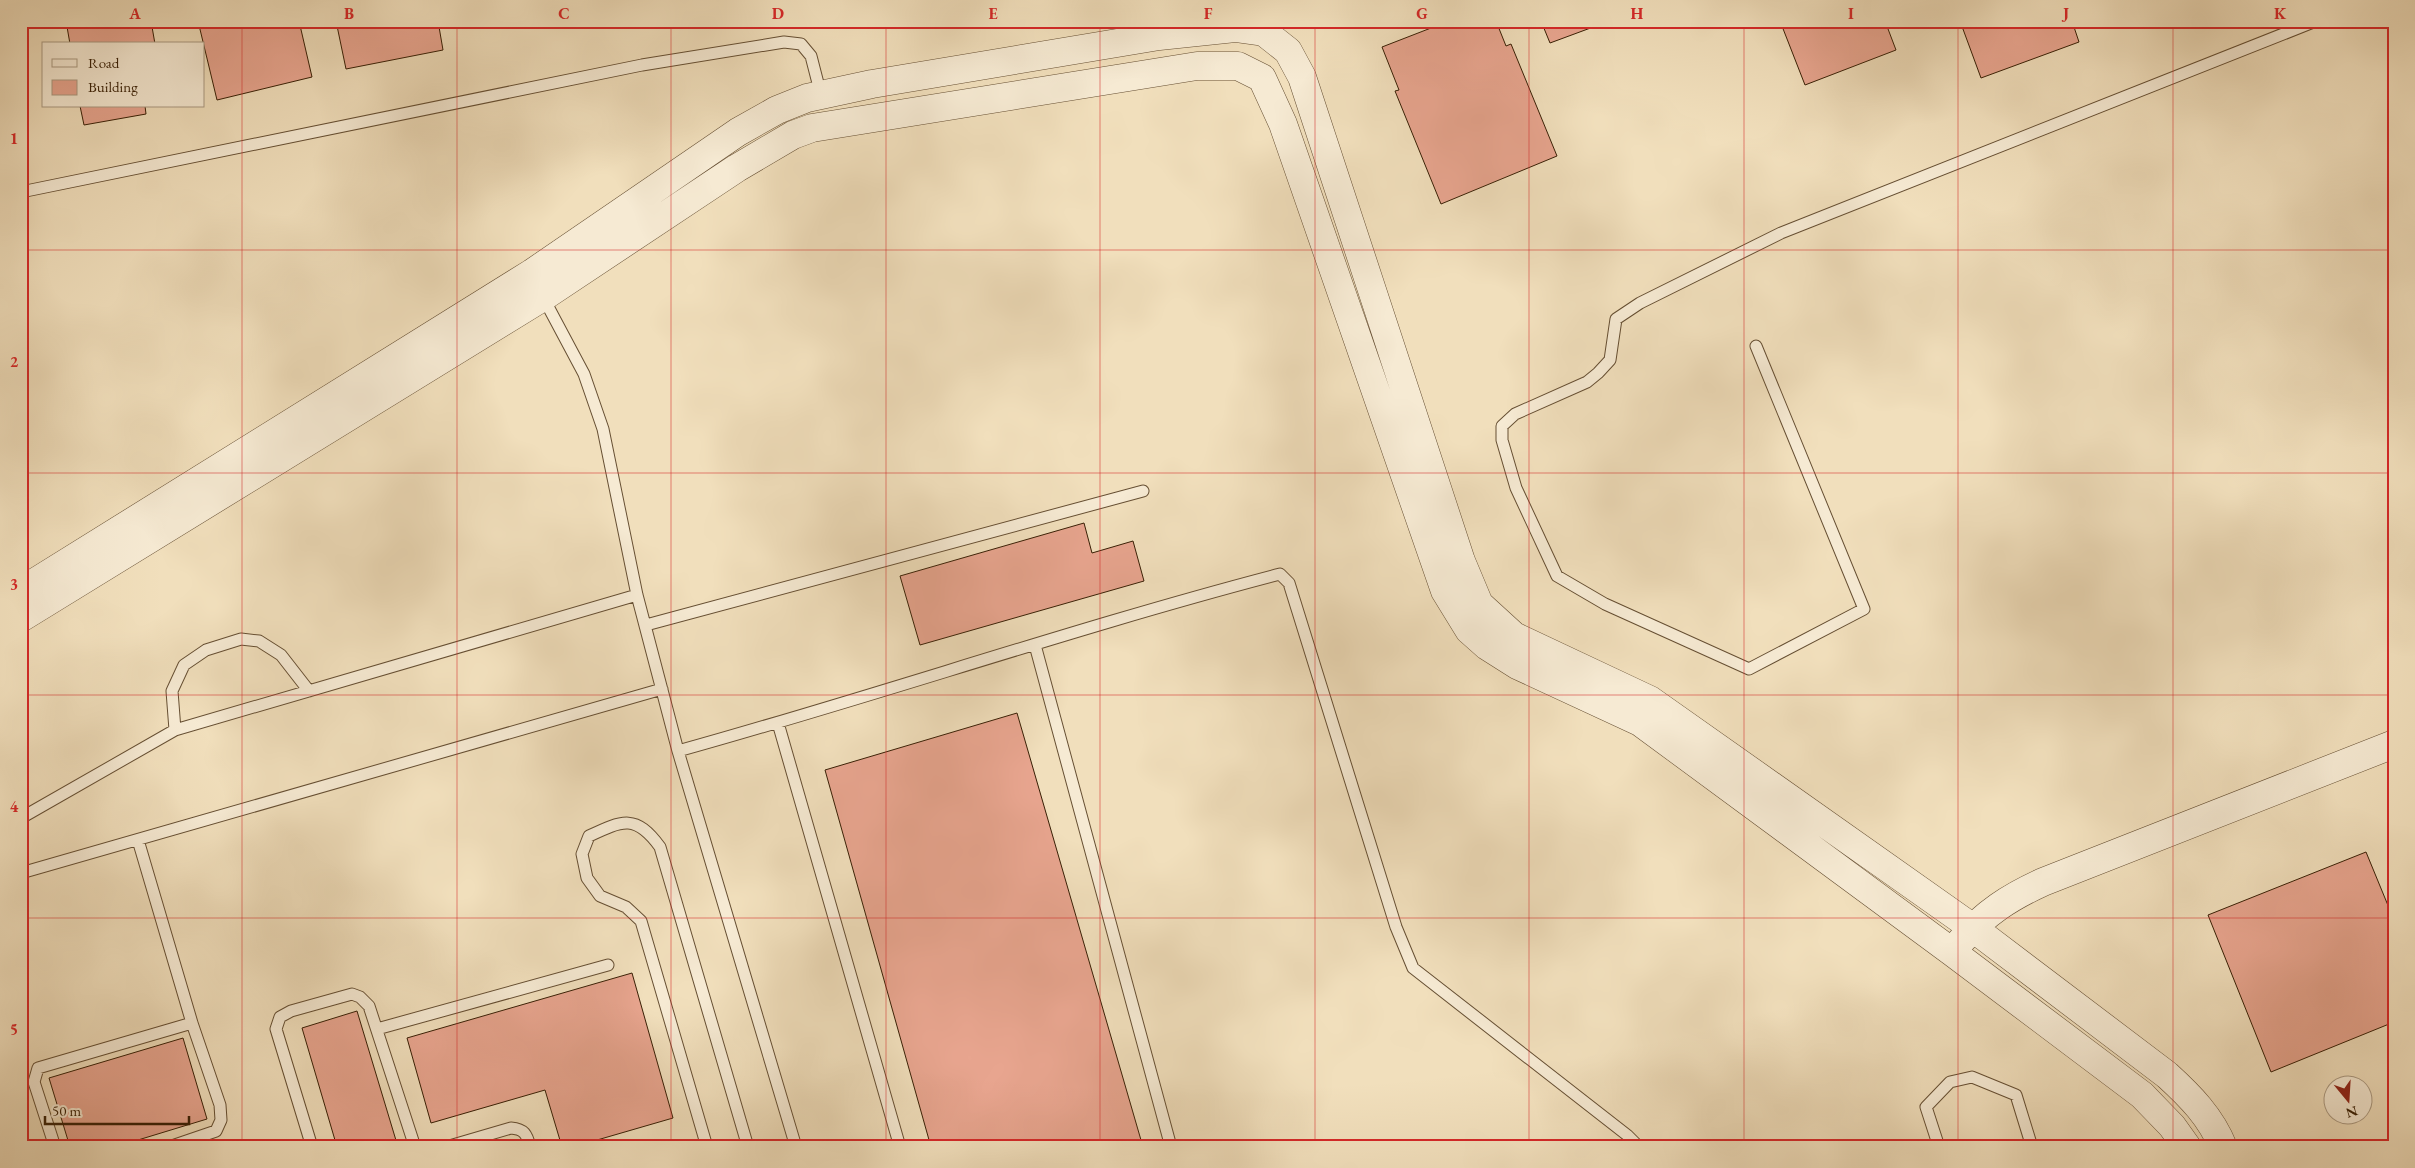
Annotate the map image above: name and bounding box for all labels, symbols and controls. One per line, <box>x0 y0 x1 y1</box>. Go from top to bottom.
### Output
text: A <box>128 3 141 24</box>
text: B <box>344 3 354 24</box>
text: C <box>558 3 570 24</box>
text: D <box>772 3 784 24</box>
text: E <box>988 3 998 24</box>
text: F <box>1204 3 1213 24</box>
text: G <box>1416 3 1428 24</box>
text: H <box>1631 3 1644 24</box>
text: I <box>1848 3 1854 24</box>
text: J <box>2061 3 2069 24</box>
text: K <box>2274 3 2287 24</box>
legend <box>42 42 205 108</box>
text: Road <box>88 53 120 72</box>
text: Building <box>88 77 138 96</box>
text: 1 <box>10 128 18 149</box>
text: 2 <box>10 351 19 372</box>
text: 3 <box>10 574 18 595</box>
text: 4 <box>10 796 19 817</box>
text: 5 <box>10 1019 18 1040</box>
north arrow <box>2322 1076 2372 1126</box>
scale bar <box>45 1093 189 1125</box>
text: 50 m <box>52 1101 81 1120</box>
text: N <box>2343 1102 2360 1123</box>

